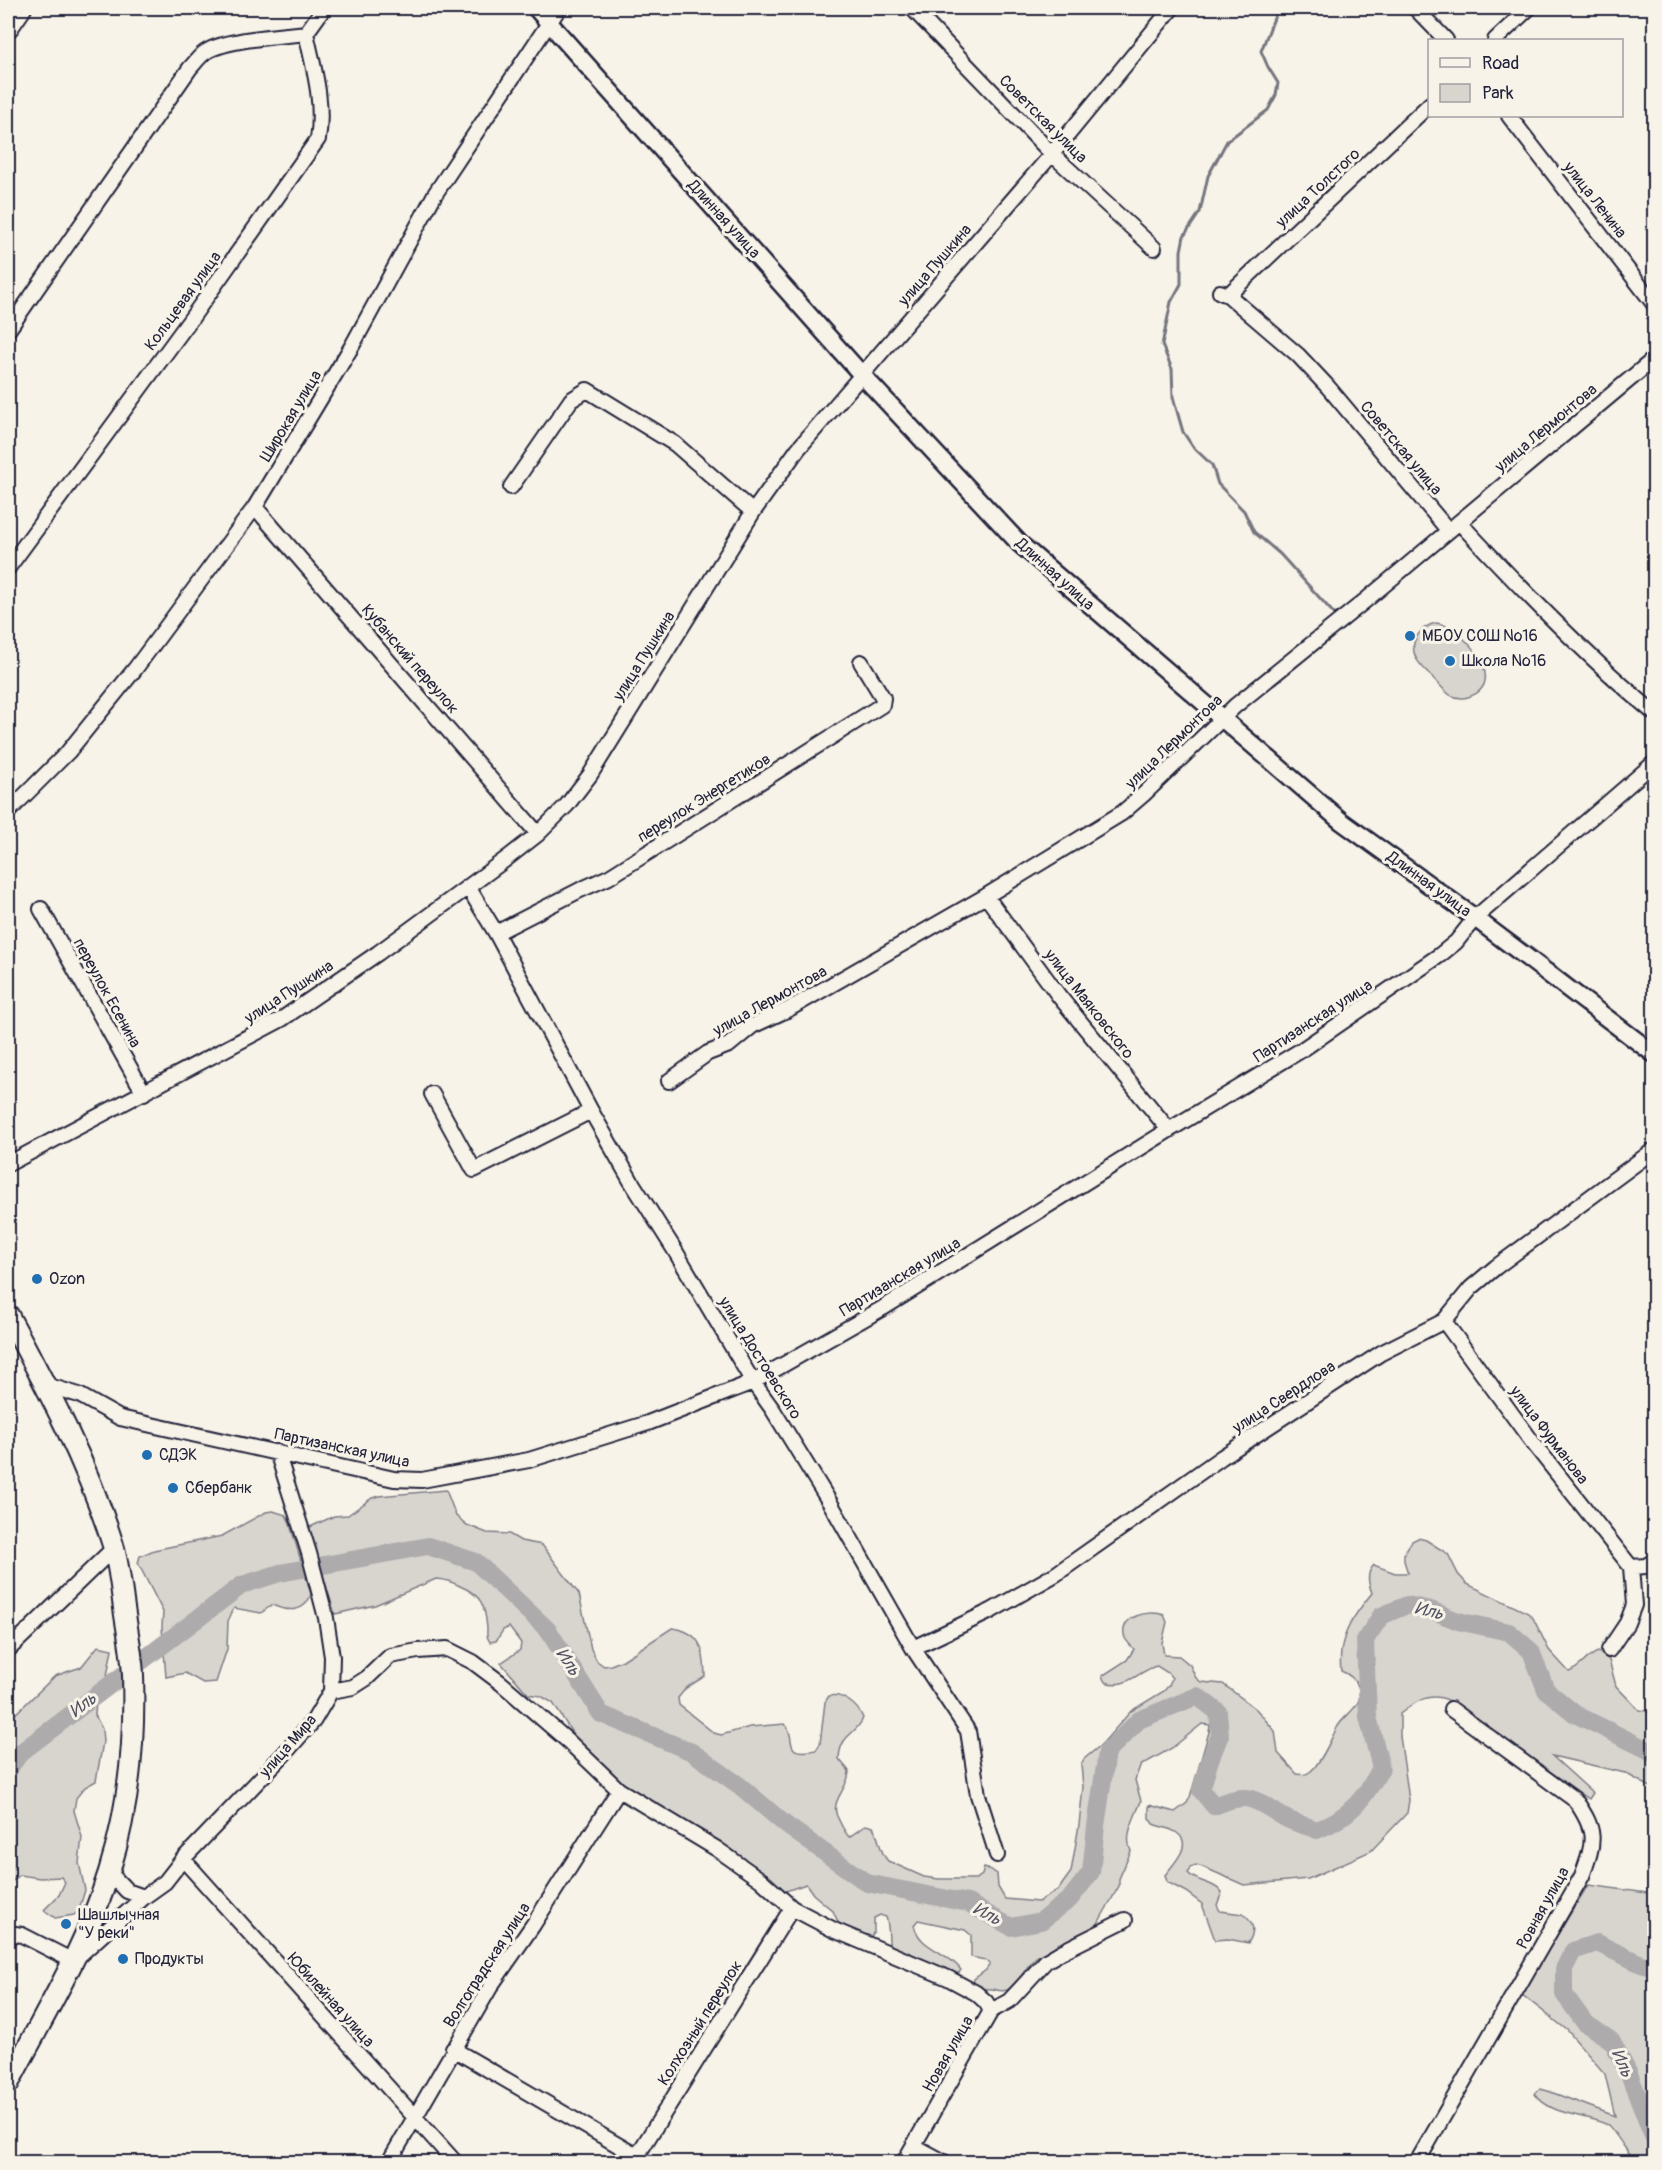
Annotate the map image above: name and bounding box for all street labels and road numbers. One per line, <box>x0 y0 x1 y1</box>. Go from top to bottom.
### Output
street label: Советская улица <box>995 71 1091 167</box>
street label: улица Толстого <box>1271 144 1364 233</box>
street label: улица Ленина <box>1558 157 1631 242</box>
street label: Длинная улица <box>683 175 765 263</box>
street label: улица Пушкина <box>893 220 976 311</box>
street label: Кольцевая улица <box>140 248 226 354</box>
street label: Широкая улица <box>256 367 326 465</box>
street label: улица Лермонтова <box>1490 379 1601 477</box>
street label: Советская улица <box>1356 397 1446 499</box>
street label: Длинная улица <box>1011 533 1099 615</box>
street label: Кубанский переулок <box>357 600 463 718</box>
street label: улица Пушкина <box>608 608 679 705</box>
street label: улица Лермонтова <box>1121 691 1227 794</box>
street label: переулок Энергетиков <box>634 749 774 847</box>
street label: Длинная улица <box>1382 846 1475 921</box>
street label: переулок Есенина <box>69 935 145 1051</box>
street label: улица Маяковского <box>1039 944 1138 1063</box>
street label: улица Пушкина <box>240 956 337 1029</box>
street label: улица Лермонтова <box>709 961 831 1041</box>
street label: Партизанская улица <box>1250 975 1376 1067</box>
street label: Партизанская улица <box>836 1233 964 1321</box>
street label: улица Достоевского <box>714 1292 806 1423</box>
street label: улица Свердлова <box>1228 1356 1339 1438</box>
street label: улица Фурманова <box>1505 1381 1593 1488</box>
street label: Партизанская улица <box>273 1424 411 1472</box>
street label: улица Мира <box>255 1710 321 1782</box>
street label: Ровная улица <box>1512 1863 1574 1953</box>
street label: Волгоградская улица <box>439 1899 535 2031</box>
street label: Юбилейная улица <box>283 1949 379 2051</box>
street label: Колхозный переулок <box>653 1957 747 2089</box>
street label: Новая улица <box>918 2012 978 2096</box>

